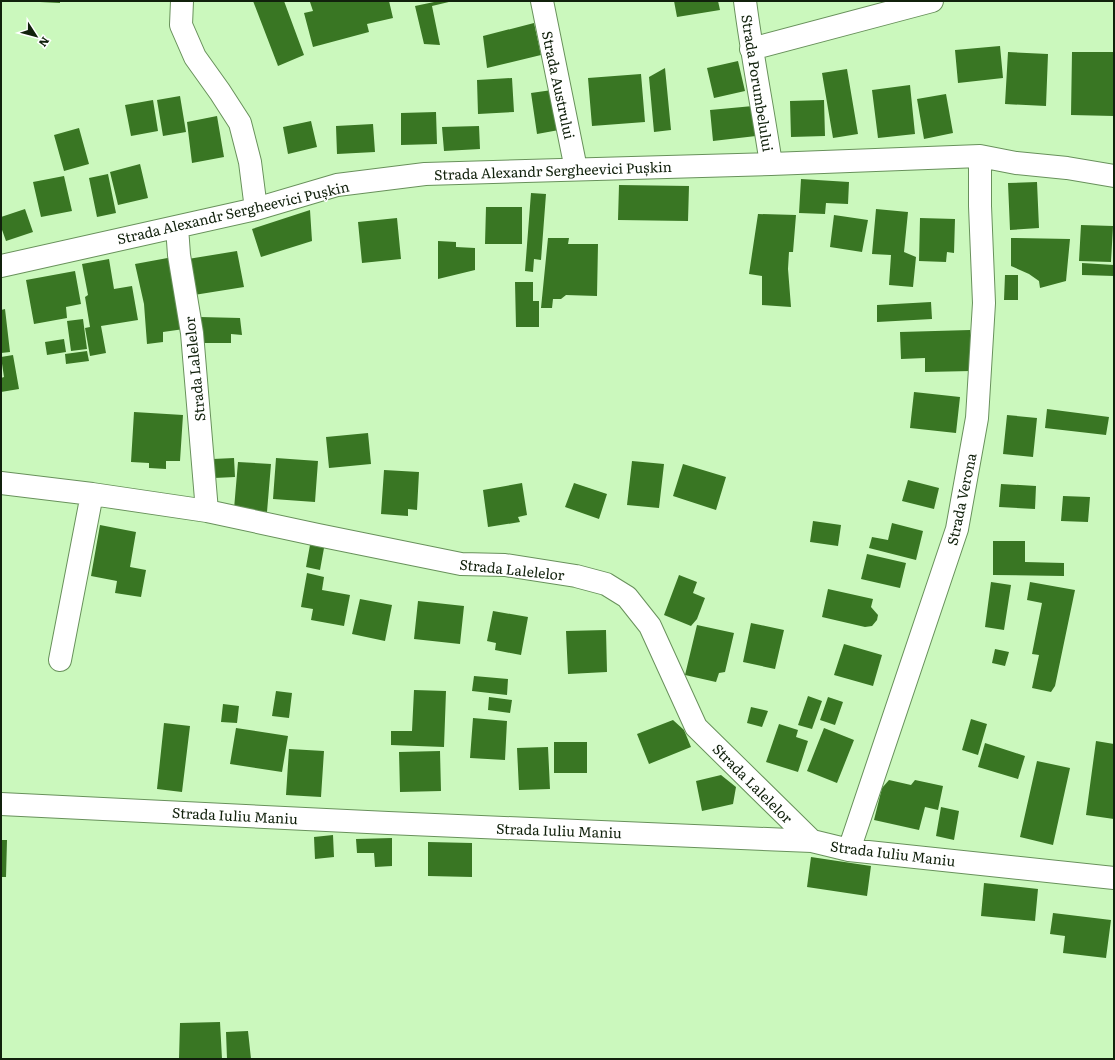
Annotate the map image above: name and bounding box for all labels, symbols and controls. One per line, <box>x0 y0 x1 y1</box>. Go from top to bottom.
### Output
street label: Strada Porumbelului <box>737 13 779 153</box>
north arrow <box>16 16 56 56</box>
street label: Strada Austrului <box>538 29 580 141</box>
text: N <box>36 34 54 51</box>
street label: Strada Alexandr Sergheevici Pușkin <box>434 156 672 184</box>
street label: Strada Alexandr Sergheevici Pușkin <box>115 175 351 249</box>
street label: Strada Lalelelor <box>179 315 209 423</box>
street label: Strada Verona <box>941 450 981 547</box>
street label: Strada Lalelelor <box>458 554 566 584</box>
street label: Strada Lalelelor <box>709 739 798 828</box>
street label: Strada Iuliu Maniu <box>172 802 299 828</box>
street label: Strada Iuliu Maniu <box>496 818 622 842</box>
street label: Strada Iuliu Maniu <box>829 835 957 871</box>

